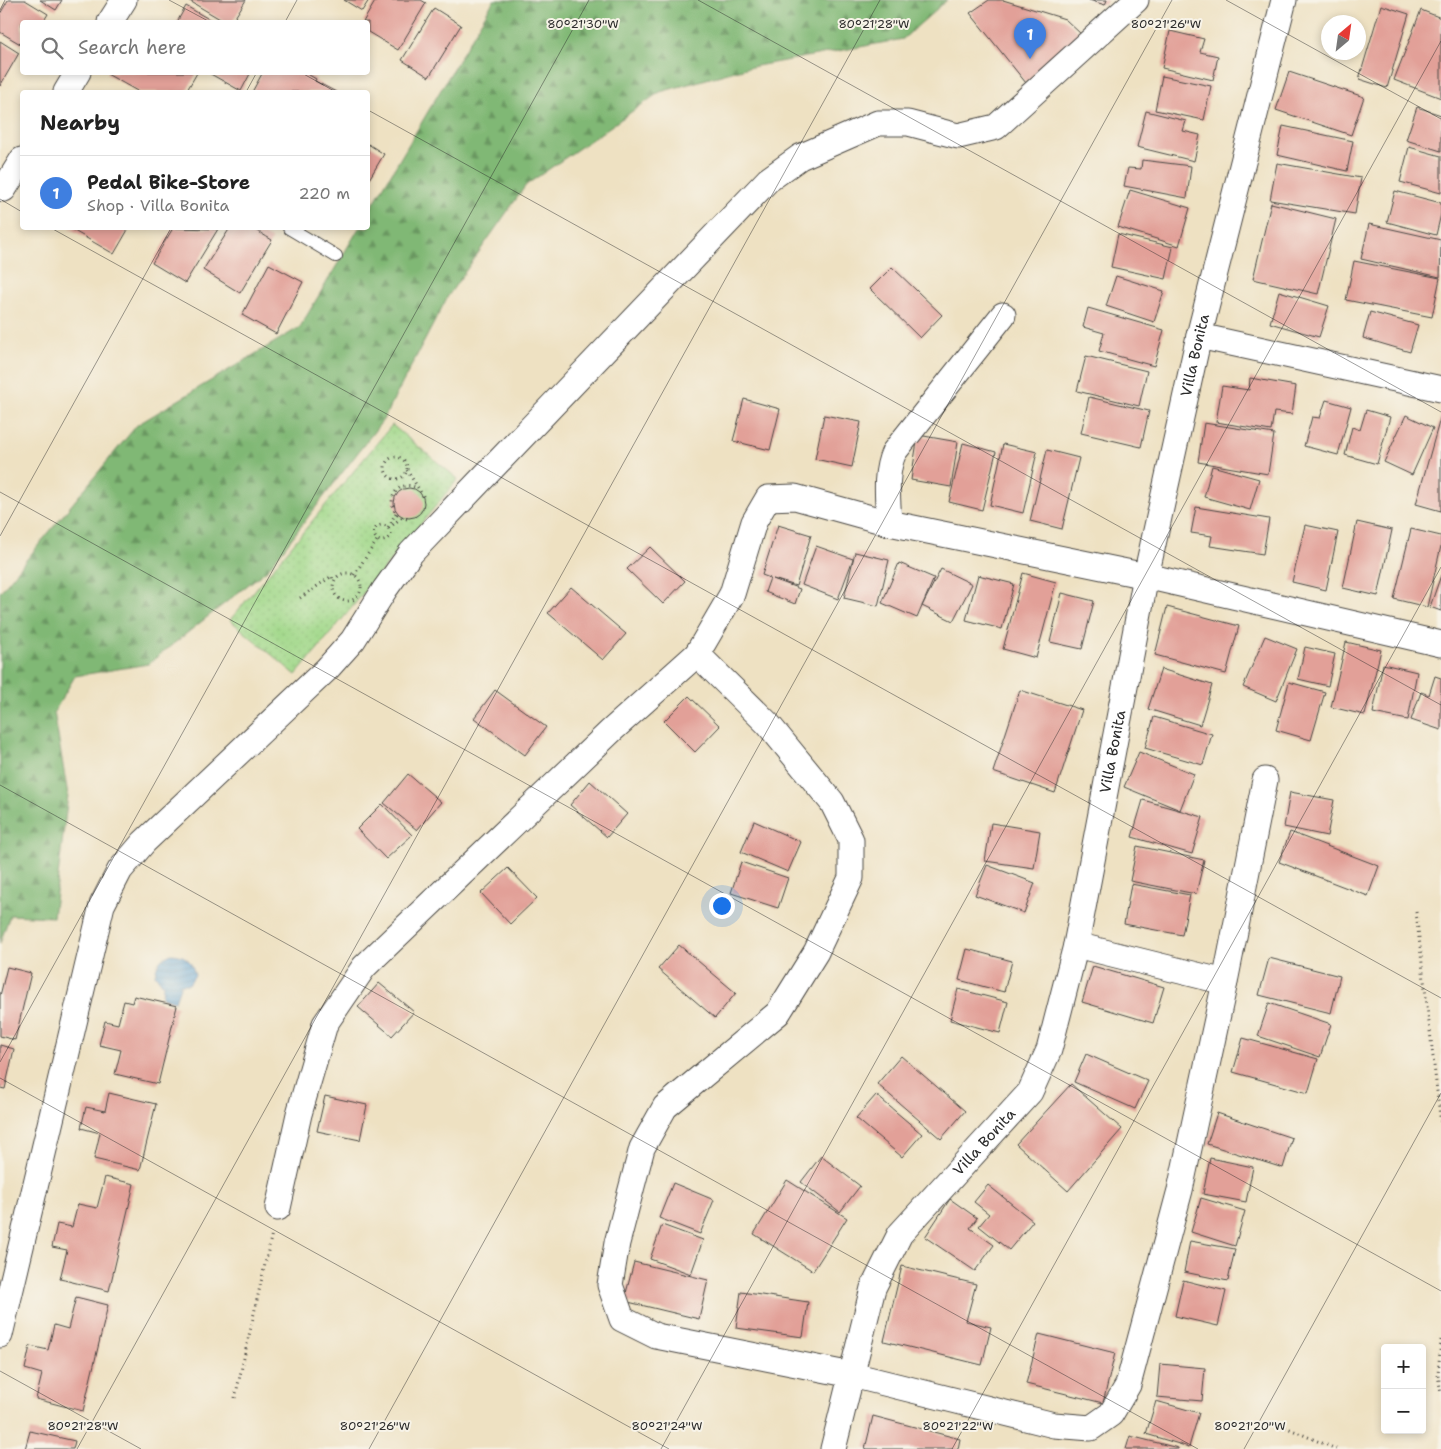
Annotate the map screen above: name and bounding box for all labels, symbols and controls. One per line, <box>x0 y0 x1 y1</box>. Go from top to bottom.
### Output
north arrow <box>1321 15 1366 60</box>
text: 80°21'30"W <box>547 16 619 32</box>
text: 80°21'28"W <box>838 16 910 32</box>
text: 80°21'26"W <box>1131 16 1201 32</box>
pin: 1 <box>1014 18 1046 59</box>
search box <box>20 20 370 75</box>
icon: search <box>38 34 66 62</box>
text: Search here <box>78 35 187 60</box>
text: Nearby <box>40 109 120 137</box>
text: Pedal Bike-Store <box>87 170 250 195</box>
text: 1 <box>52 183 60 204</box>
text: 220 m <box>298 183 350 204</box>
text: Shop · Villa Bonita <box>87 195 229 216</box>
street label: Villa Bonita <box>1176 311 1214 398</box>
street label: Villa Bonita <box>1095 708 1130 795</box>
your location <box>709 893 735 919</box>
street label: Villa Bonita <box>948 1104 1020 1180</box>
map controls <box>1381 1344 1426 1434</box>
button: + <box>1381 1344 1426 1389</box>
button: − <box>1381 1389 1426 1434</box>
text: 80°21'28"W <box>47 1418 119 1434</box>
text: 80°21'26"W <box>340 1418 410 1434</box>
text: 80°21'24"W <box>632 1418 702 1434</box>
text: 80°21'22"W <box>923 1418 994 1434</box>
text: 80°21'20"W <box>1214 1418 1286 1434</box>

